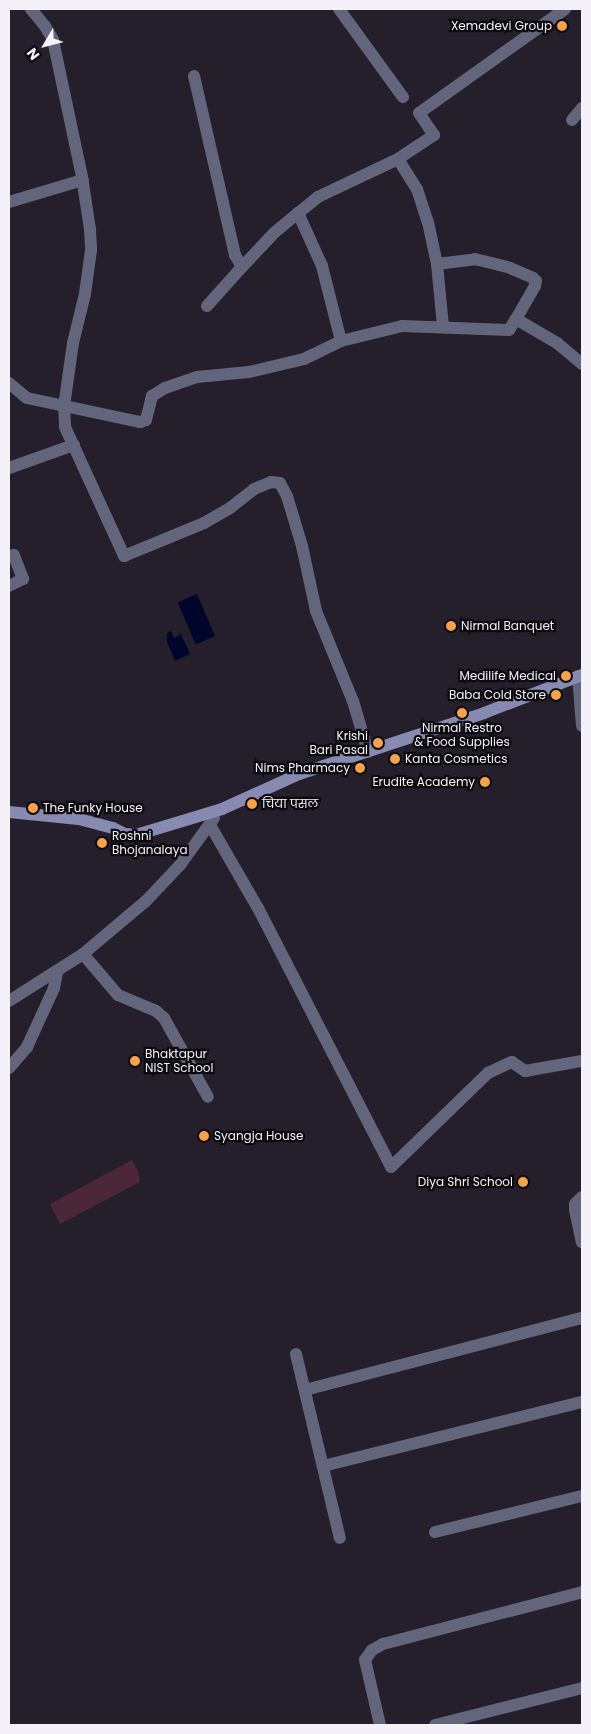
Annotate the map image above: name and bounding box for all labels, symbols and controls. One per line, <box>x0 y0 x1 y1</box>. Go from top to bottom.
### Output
place label: Xemadevi Group <box>451 19 552 33</box>
north arrow <box>20 20 70 70</box>
marker: Xemadevi Group <box>556 20 568 32</box>
text: N <box>22 44 44 64</box>
place label: Nirmal Banquet <box>461 619 554 633</box>
marker: Nirmal Banquet <box>445 620 457 632</box>
place label: Medilife Medical <box>459 669 556 683</box>
marker: Medilife Medical <box>560 670 572 682</box>
place label: Baba Cold Store <box>449 688 546 702</box>
marker: Baba Cold Store <box>550 689 562 701</box>
marker: Nirmal Restro & Food Supplies <box>456 707 468 719</box>
place label: Nirmal Restro & Food Supplies <box>414 721 510 749</box>
place label: Krishi Bari Pasal <box>310 729 368 757</box>
marker: Krishi Bari Pasal <box>372 737 384 749</box>
place label: Kanta Cosmetics <box>405 752 508 766</box>
marker: Kanta Cosmetics <box>389 753 401 765</box>
place label: Nims Pharmacy <box>255 761 350 775</box>
marker: Nims Pharmacy <box>354 762 366 774</box>
place label: Erudite Academy <box>372 775 475 789</box>
marker: Erudite Academy <box>479 776 491 788</box>
place label: चिया पसल <box>262 797 318 811</box>
marker: चिया पसल <box>246 798 258 810</box>
place label: The Funky House <box>43 801 143 815</box>
marker: The Funky House <box>27 802 39 814</box>
place label: Roshni Bhojanalaya <box>112 829 188 857</box>
marker: Roshni Bhojanalaya <box>96 837 108 849</box>
place label: Bhaktapur NIST School <box>145 1047 213 1075</box>
marker: Bhaktapur NIST School <box>129 1055 141 1067</box>
place label: Syangja House <box>214 1129 303 1143</box>
marker: Syangja House <box>198 1130 210 1142</box>
place label: Diya Shri School <box>418 1175 513 1189</box>
marker: Diya Shri School <box>517 1176 529 1188</box>

